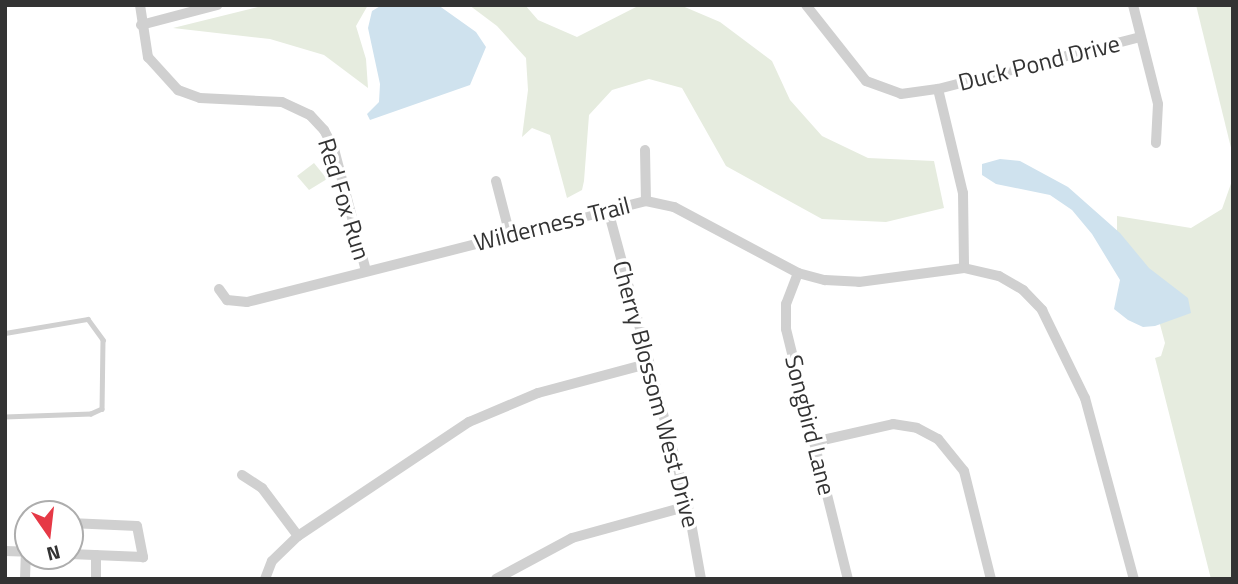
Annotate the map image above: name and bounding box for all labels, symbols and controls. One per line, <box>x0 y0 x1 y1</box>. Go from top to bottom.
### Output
street label: Duck Pond Drive <box>955 29 1123 97</box>
street label: Red Fox Run <box>312 135 376 263</box>
street label: Wilderness Trail <box>471 191 633 257</box>
street label: Cherry Blossom West Drive <box>606 257 706 531</box>
street label: Songbird Lane <box>779 352 841 498</box>
north arrow <box>14 500 84 570</box>
text: N <box>44 538 64 570</box>

